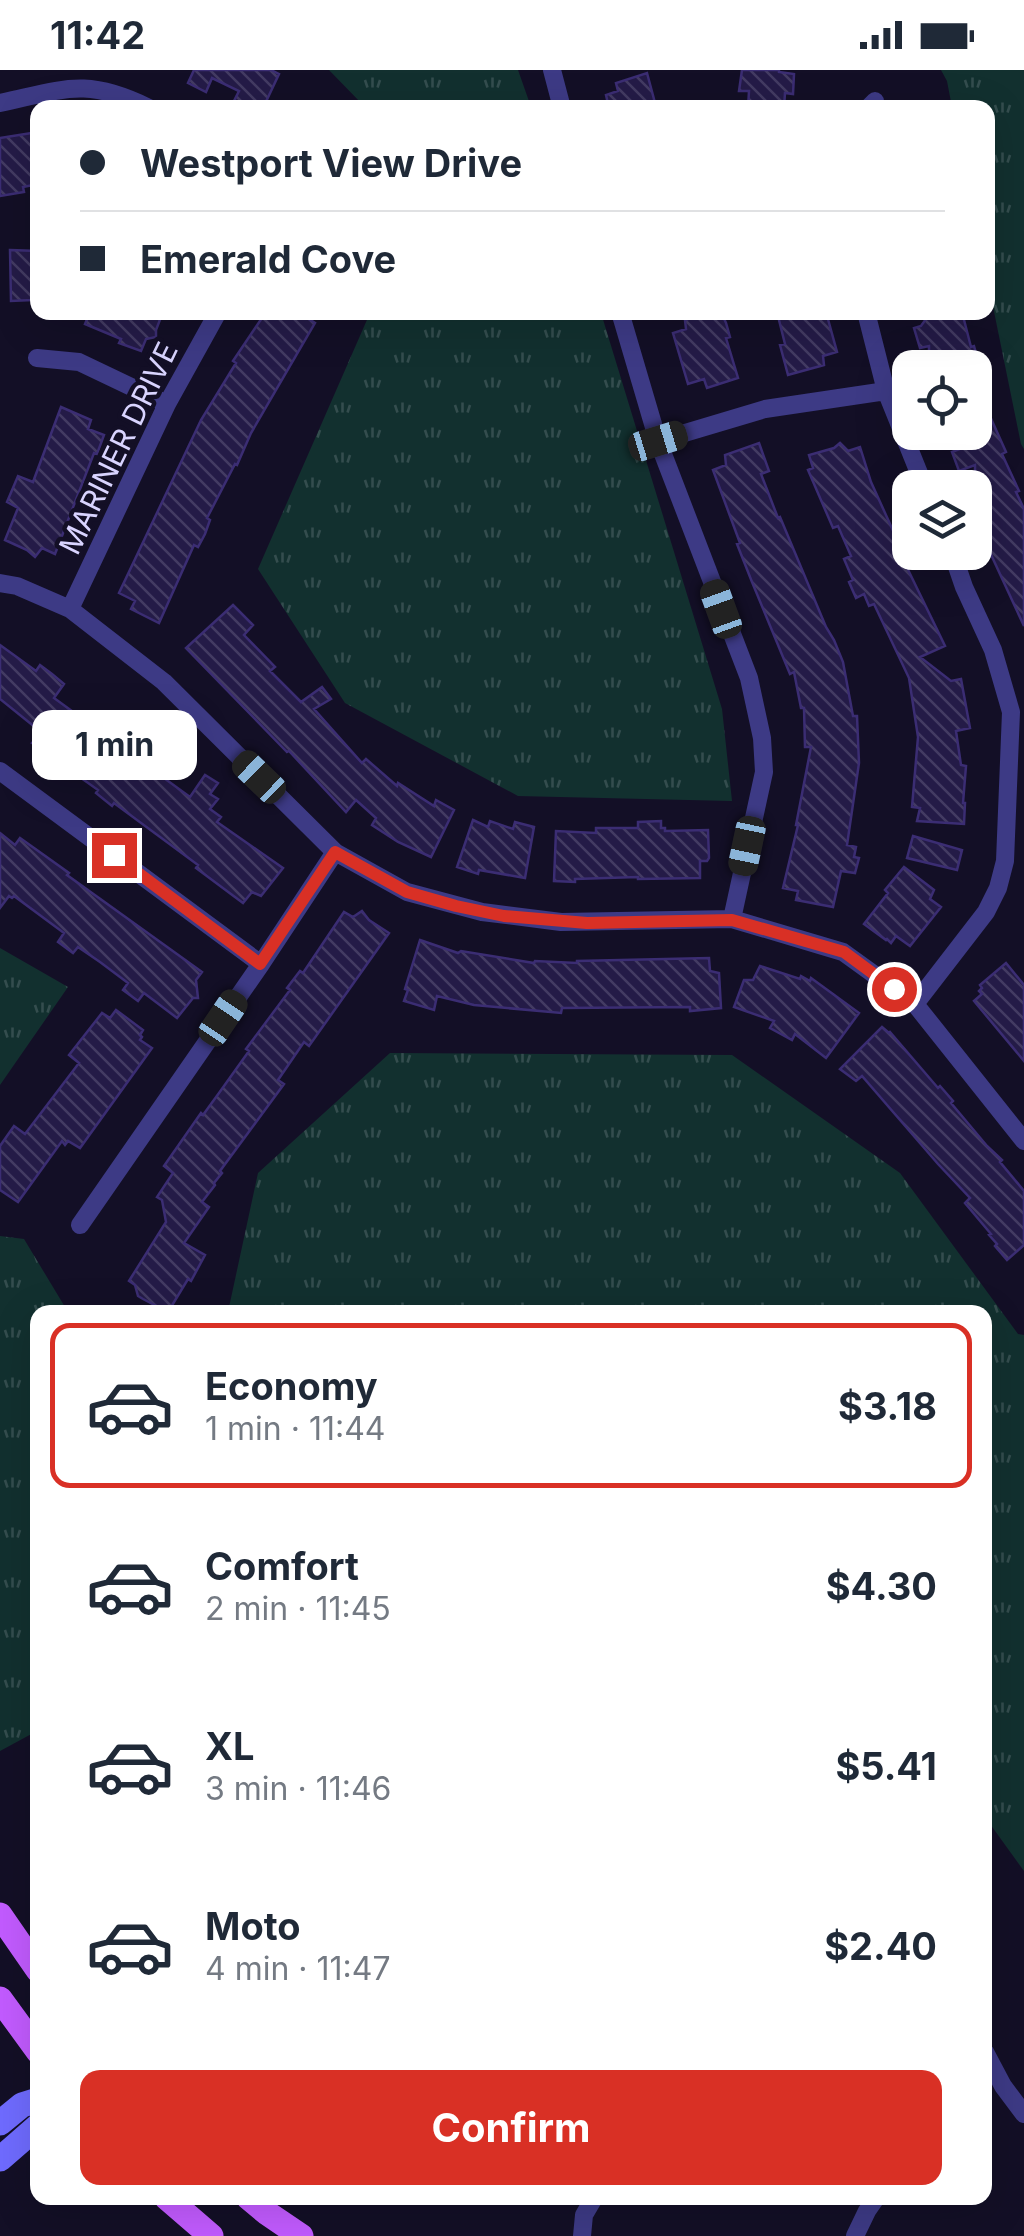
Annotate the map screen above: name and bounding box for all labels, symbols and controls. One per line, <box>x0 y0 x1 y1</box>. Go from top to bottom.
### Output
text: 11:42 <box>50 12 145 58</box>
text: Westport View Drive <box>140 140 522 186</box>
text: Emerald Cove <box>140 236 396 282</box>
street label: MARINER DRIVE <box>51 336 185 560</box>
map controls <box>892 350 992 570</box>
button: locate <box>892 350 992 450</box>
car <box>625 418 691 464</box>
button: layers <box>892 470 992 570</box>
car <box>697 576 745 642</box>
callout: 1 min <box>32 710 196 780</box>
text: 1 min <box>75 725 154 764</box>
car <box>227 745 291 809</box>
car <box>726 814 768 878</box>
route end <box>92 833 137 878</box>
route start <box>872 967 917 1012</box>
car <box>194 985 252 1051</box>
icon: car <box>85 1361 175 1451</box>
text: Economy <box>205 1363 378 1409</box>
text: $3.18 <box>838 1383 937 1429</box>
text: 1 min · 11:44 <box>205 1409 386 1448</box>
icon: car <box>85 1541 175 1631</box>
text: Comfort <box>205 1543 359 1589</box>
text: $4.30 <box>826 1563 937 1609</box>
text: 2 min · 11:45 <box>205 1589 391 1628</box>
icon: car <box>85 1721 175 1811</box>
text: XL <box>205 1723 255 1769</box>
text: $5.41 <box>835 1743 937 1789</box>
text: 3 min · 11:46 <box>205 1769 391 1808</box>
icon: car <box>85 1901 175 1991</box>
text: Moto <box>205 1903 301 1949</box>
text: $2.40 <box>824 1923 937 1969</box>
text: 4 min · 11:47 <box>205 1949 391 1988</box>
button: Confirm <box>80 2070 942 2185</box>

